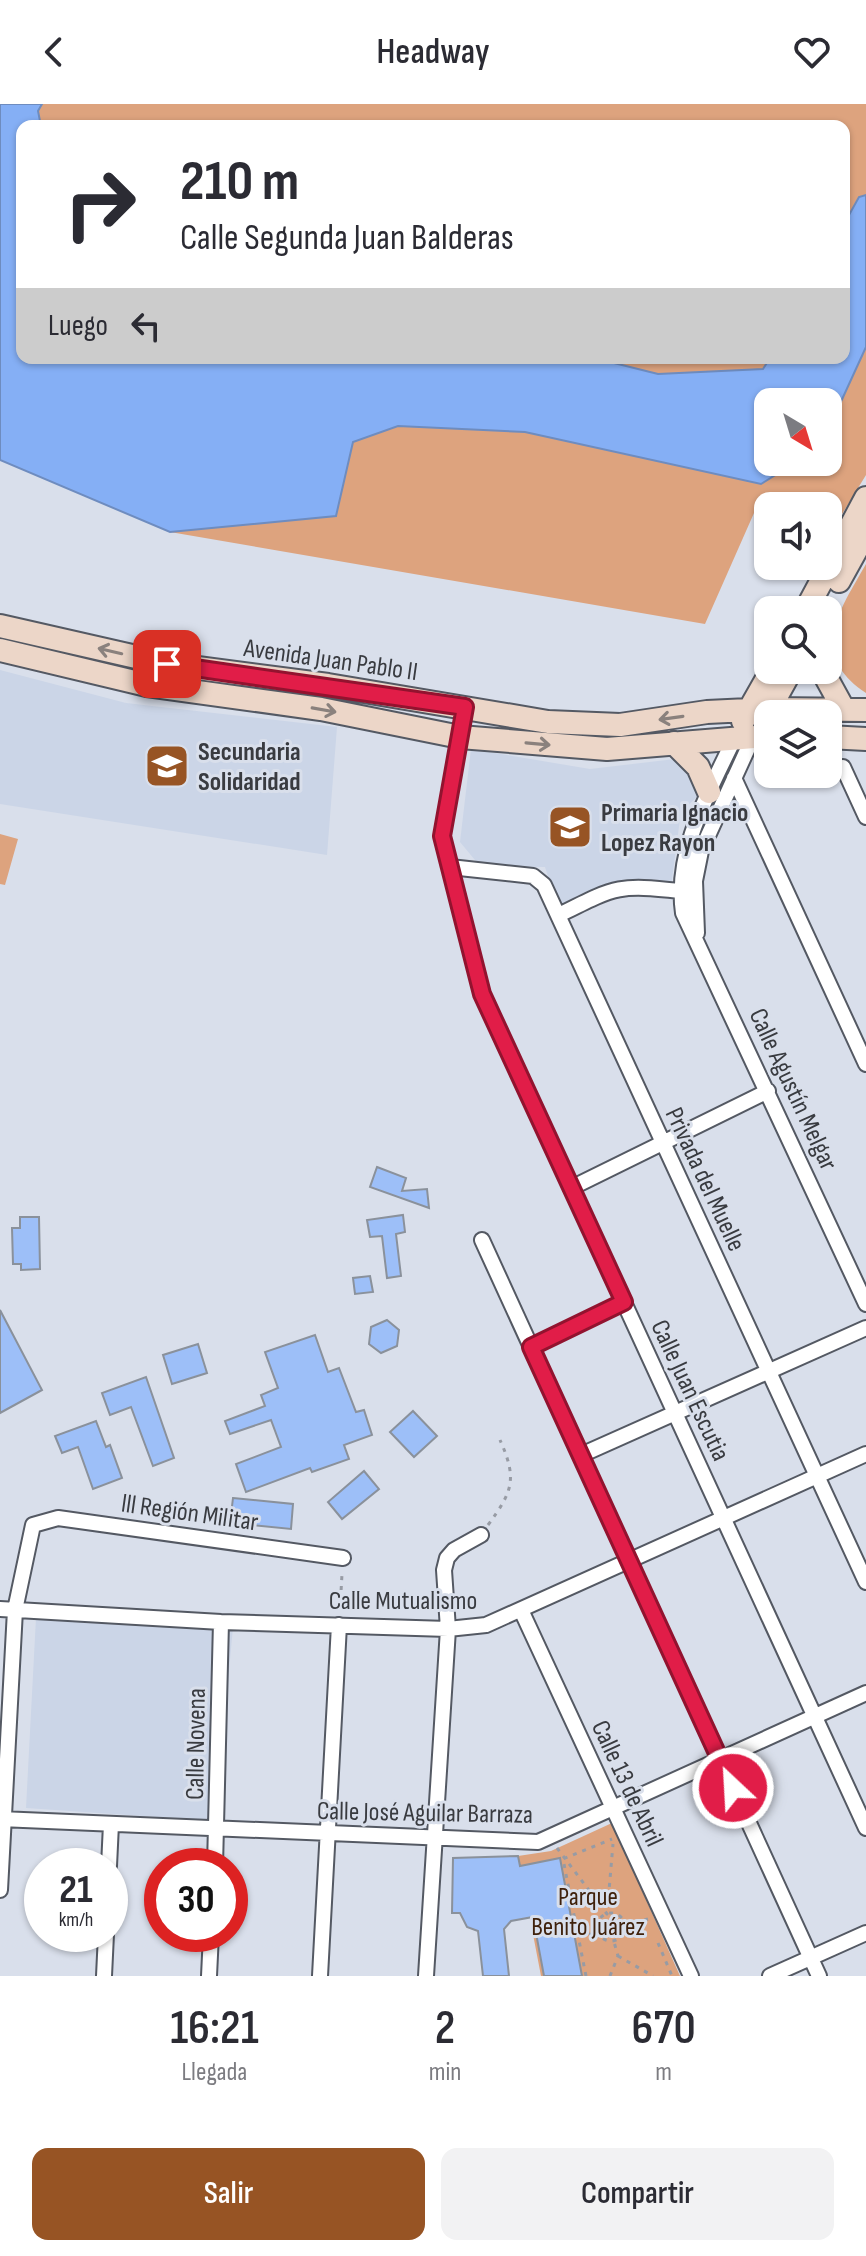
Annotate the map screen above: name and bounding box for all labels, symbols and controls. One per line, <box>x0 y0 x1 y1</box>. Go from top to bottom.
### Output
icon: back <box>32 30 76 74</box>
icon: heart <box>790 30 834 74</box>
text: Headway <box>377 31 489 74</box>
text: 210 m <box>180 149 299 216</box>
icon: right <box>48 152 152 256</box>
text: Calle Segunda Juan Balderas <box>180 217 514 260</box>
icon: left <box>124 304 168 348</box>
text: Luego <box>48 308 108 344</box>
north arrow <box>754 388 842 476</box>
map controls <box>754 388 842 788</box>
button: sound <box>754 492 842 580</box>
button: search <box>754 596 842 684</box>
pin <box>133 630 201 698</box>
street label: Avenida Juan Pablo II <box>241 633 420 688</box>
icon: arrive <box>145 642 189 686</box>
one-way arrow <box>97 643 123 658</box>
button: layers <box>754 700 842 788</box>
one-way arrow <box>311 703 336 718</box>
one-way arrow <box>659 711 684 726</box>
place label: Secundaria Solidaridad <box>198 737 301 798</box>
one-way arrow <box>524 737 550 752</box>
school or university icon: Secundaria Solidaridad <box>143 742 191 790</box>
place label: Primaria Ignacio Lopez Rayon <box>601 798 748 859</box>
school or university icon: Primaria Ignacio Lopez Rayon <box>546 803 594 851</box>
street label: Calle Agustín Melgar <box>742 1004 844 1176</box>
street label: Privada del Muelle <box>658 1103 751 1256</box>
street label: Calle Juan Escutia <box>643 1315 736 1466</box>
street label: lll Región Militar <box>119 1489 261 1539</box>
street label: Calle Mutualismo <box>329 1586 477 1617</box>
street label: Calle Novena <box>180 1688 213 1800</box>
street label: Calle 13 de Abril <box>584 1716 669 1852</box>
position arrow <box>691 1746 775 1830</box>
street label: Calle José Aguilar Barraza <box>317 1796 533 1831</box>
speed limit sign: 30 <box>144 1848 248 1952</box>
text: 21 <box>59 1866 93 1914</box>
park label: Parque Benito Juárez <box>531 1882 645 1943</box>
text: km/h <box>59 1908 93 1932</box>
text: 16:21 <box>170 2000 259 2057</box>
text: 2 <box>435 2000 455 2057</box>
text: 670 <box>632 2000 696 2057</box>
text: Llegada <box>181 2057 247 2088</box>
text: min <box>429 2057 461 2088</box>
text: m <box>655 2057 672 2088</box>
button: Salir <box>32 2148 425 2240</box>
button: Compartir <box>441 2148 834 2240</box>

